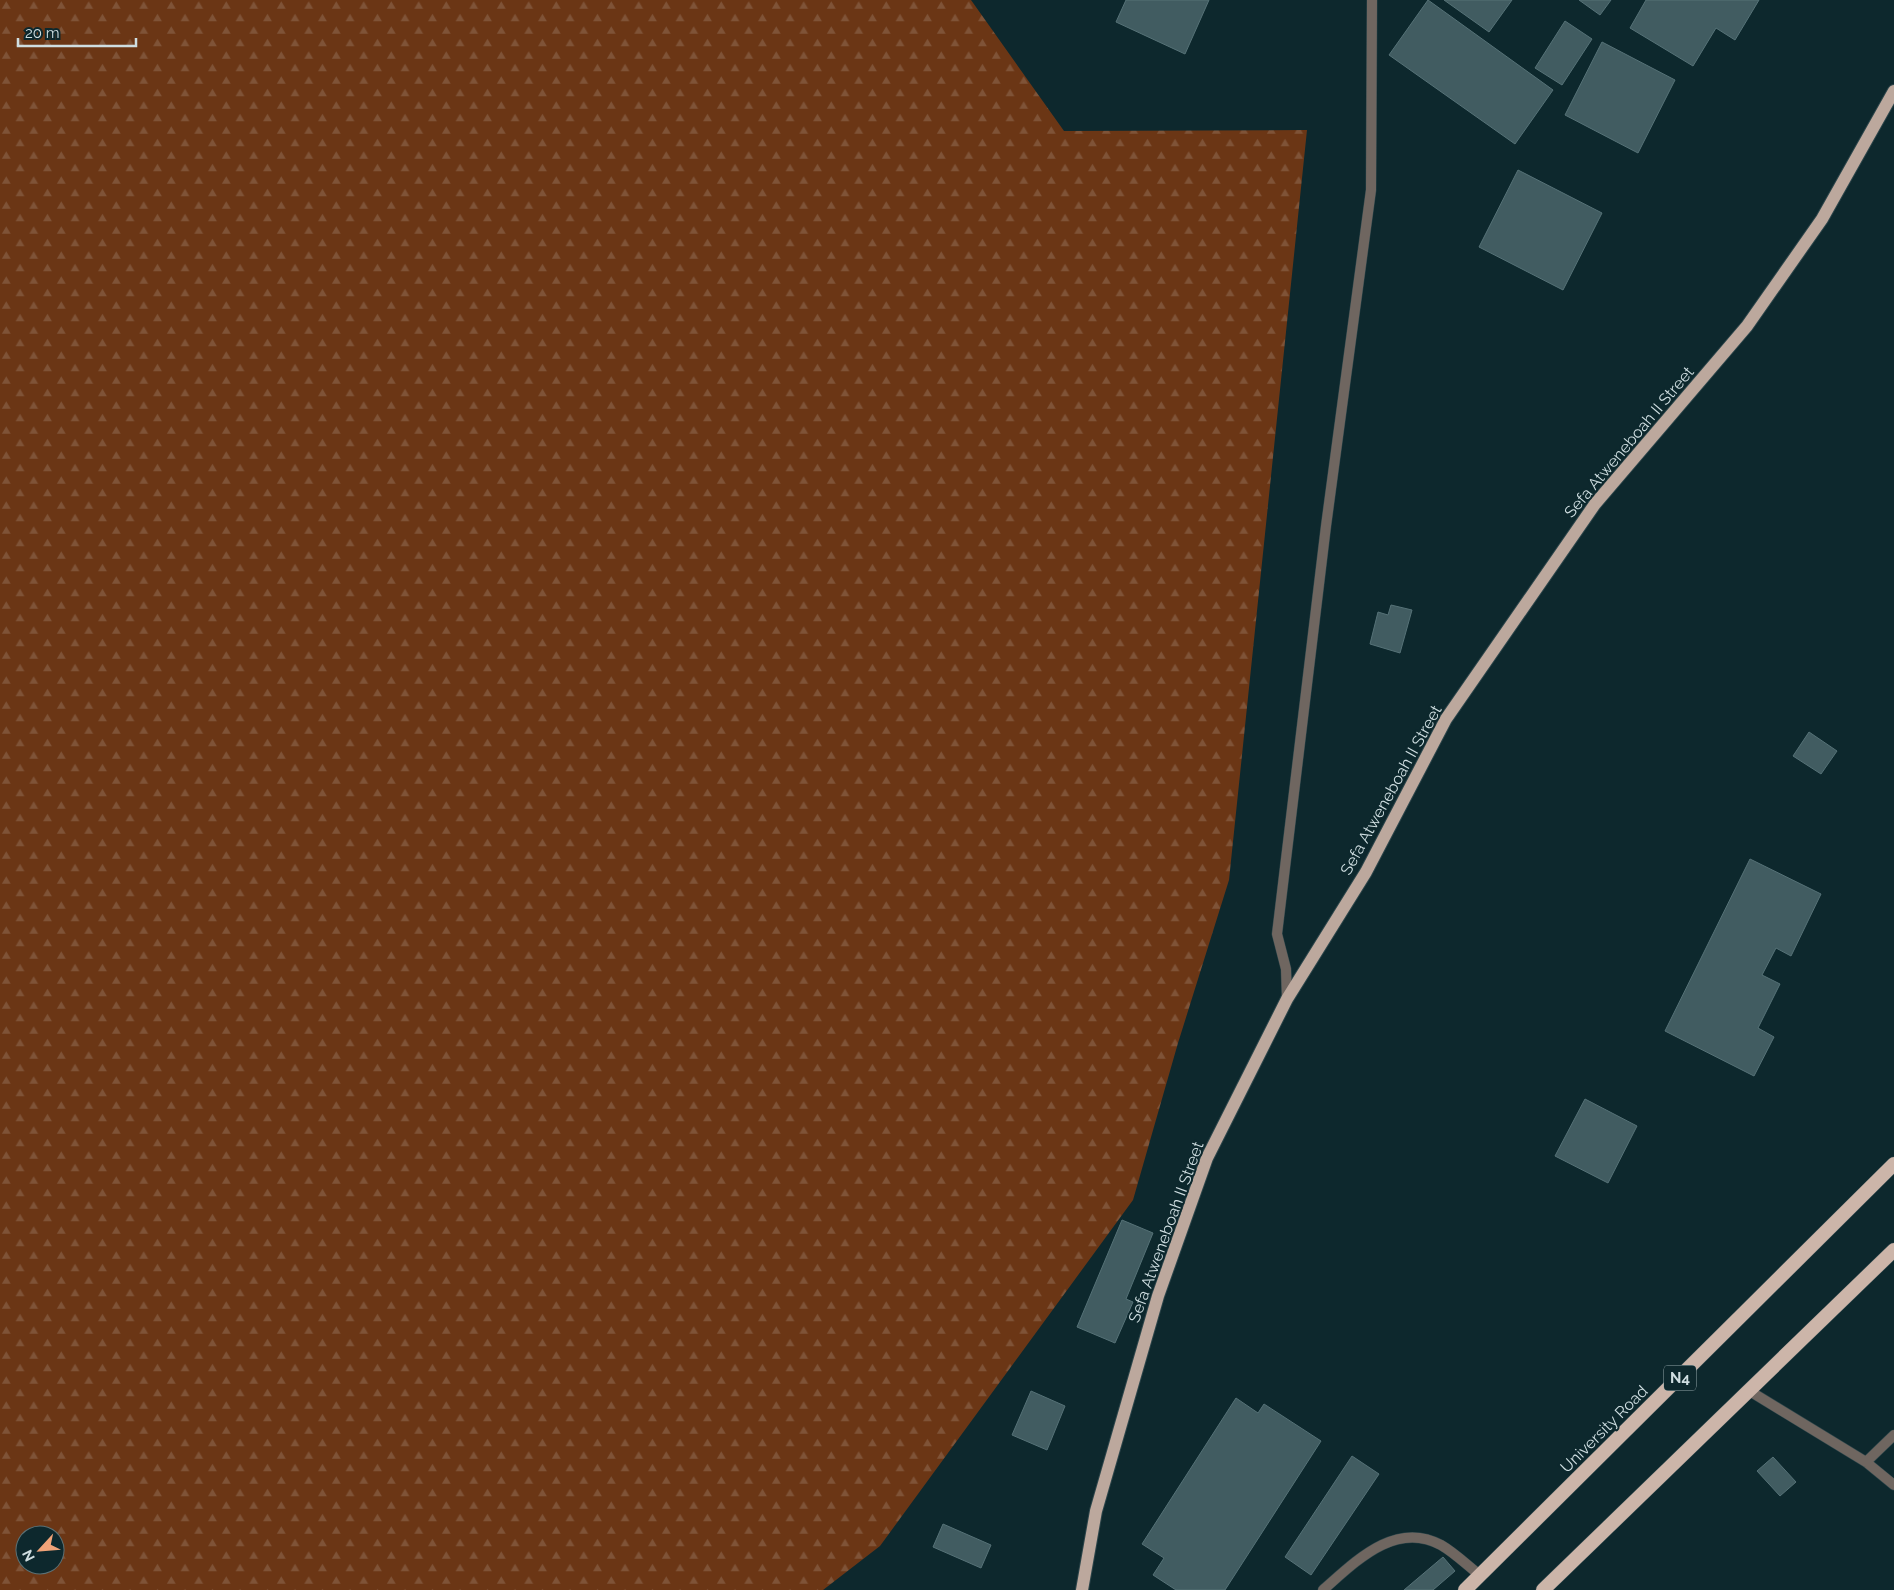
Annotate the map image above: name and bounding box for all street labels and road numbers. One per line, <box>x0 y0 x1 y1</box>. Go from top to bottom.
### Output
street label: Sefa Atweneboah II Street <box>1560 362 1698 521</box>
street label: Sefa Atweneboah II Street <box>1336 701 1446 878</box>
street label: Sefa Atweneboah II Street <box>1124 1138 1208 1325</box>
road number: N4 <box>1664 1366 1696 1390</box>
street label: University Road <box>1557 1381 1652 1476</box>

